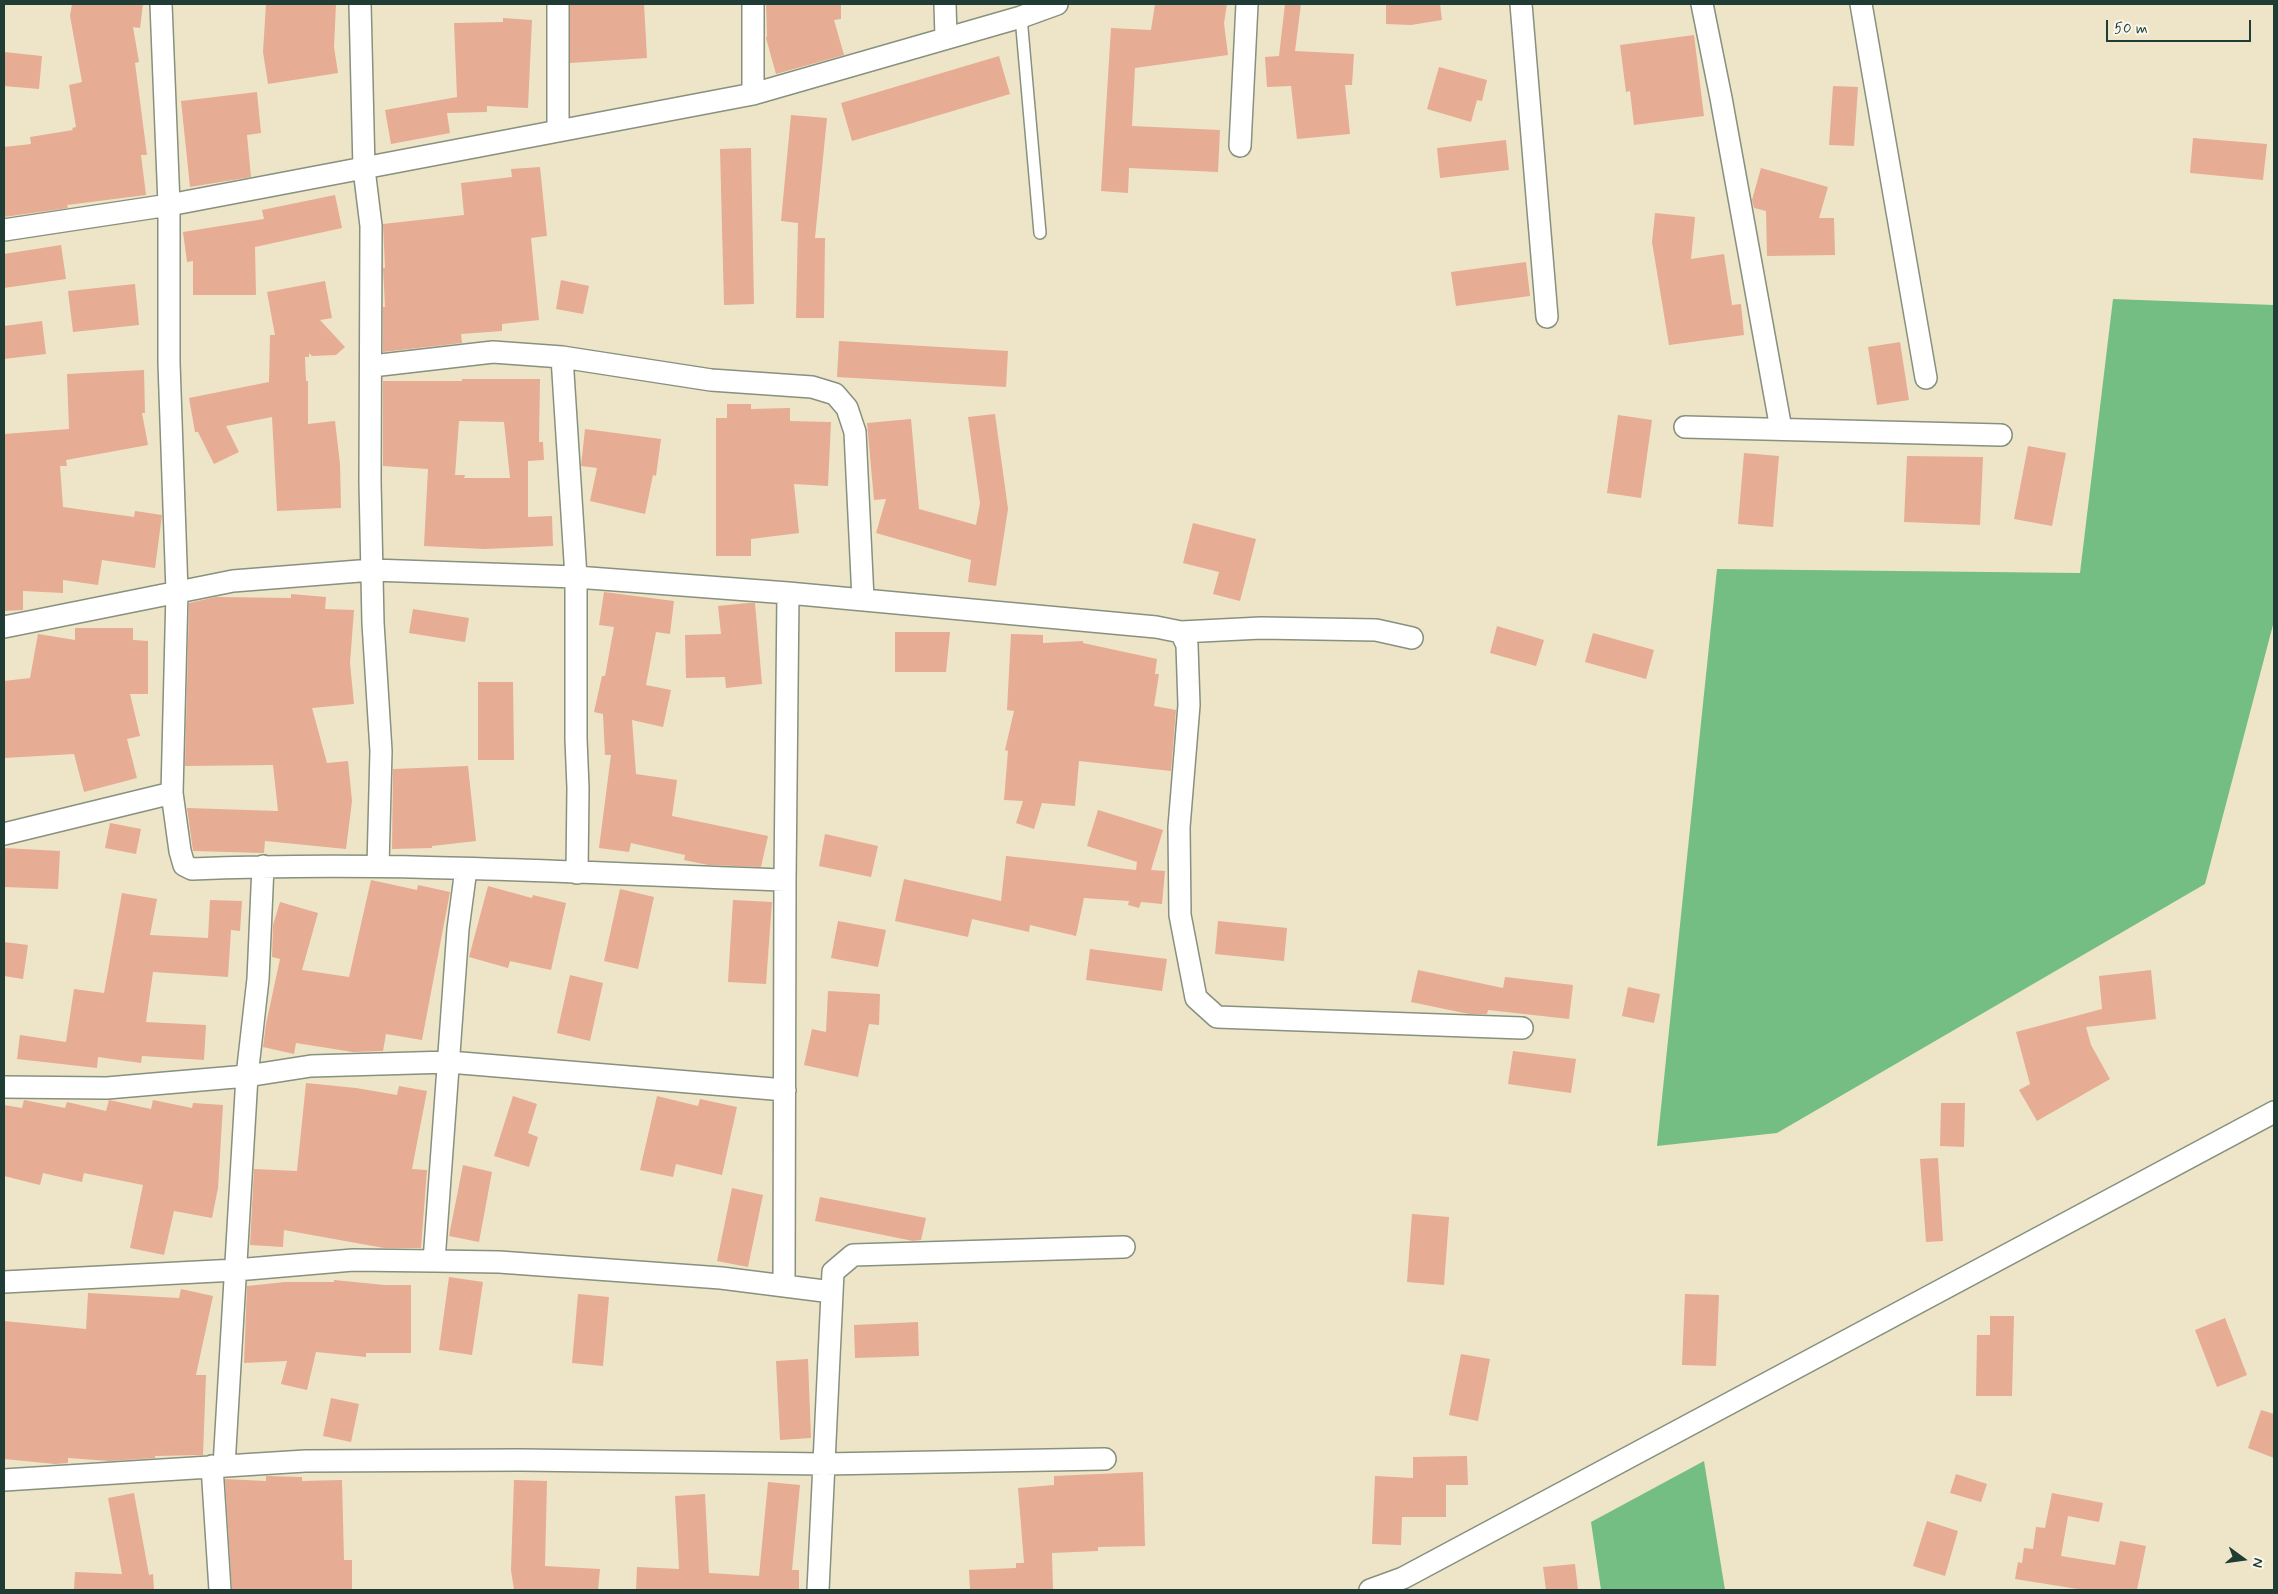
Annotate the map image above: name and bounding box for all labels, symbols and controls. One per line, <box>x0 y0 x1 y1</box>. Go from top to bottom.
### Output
scale bar <box>2108 10 2253 42</box>
text: 50 m <box>2114 19 2148 39</box>
north arrow <box>2218 1534 2268 1584</box>
text: N <box>2248 1556 2267 1569</box>

